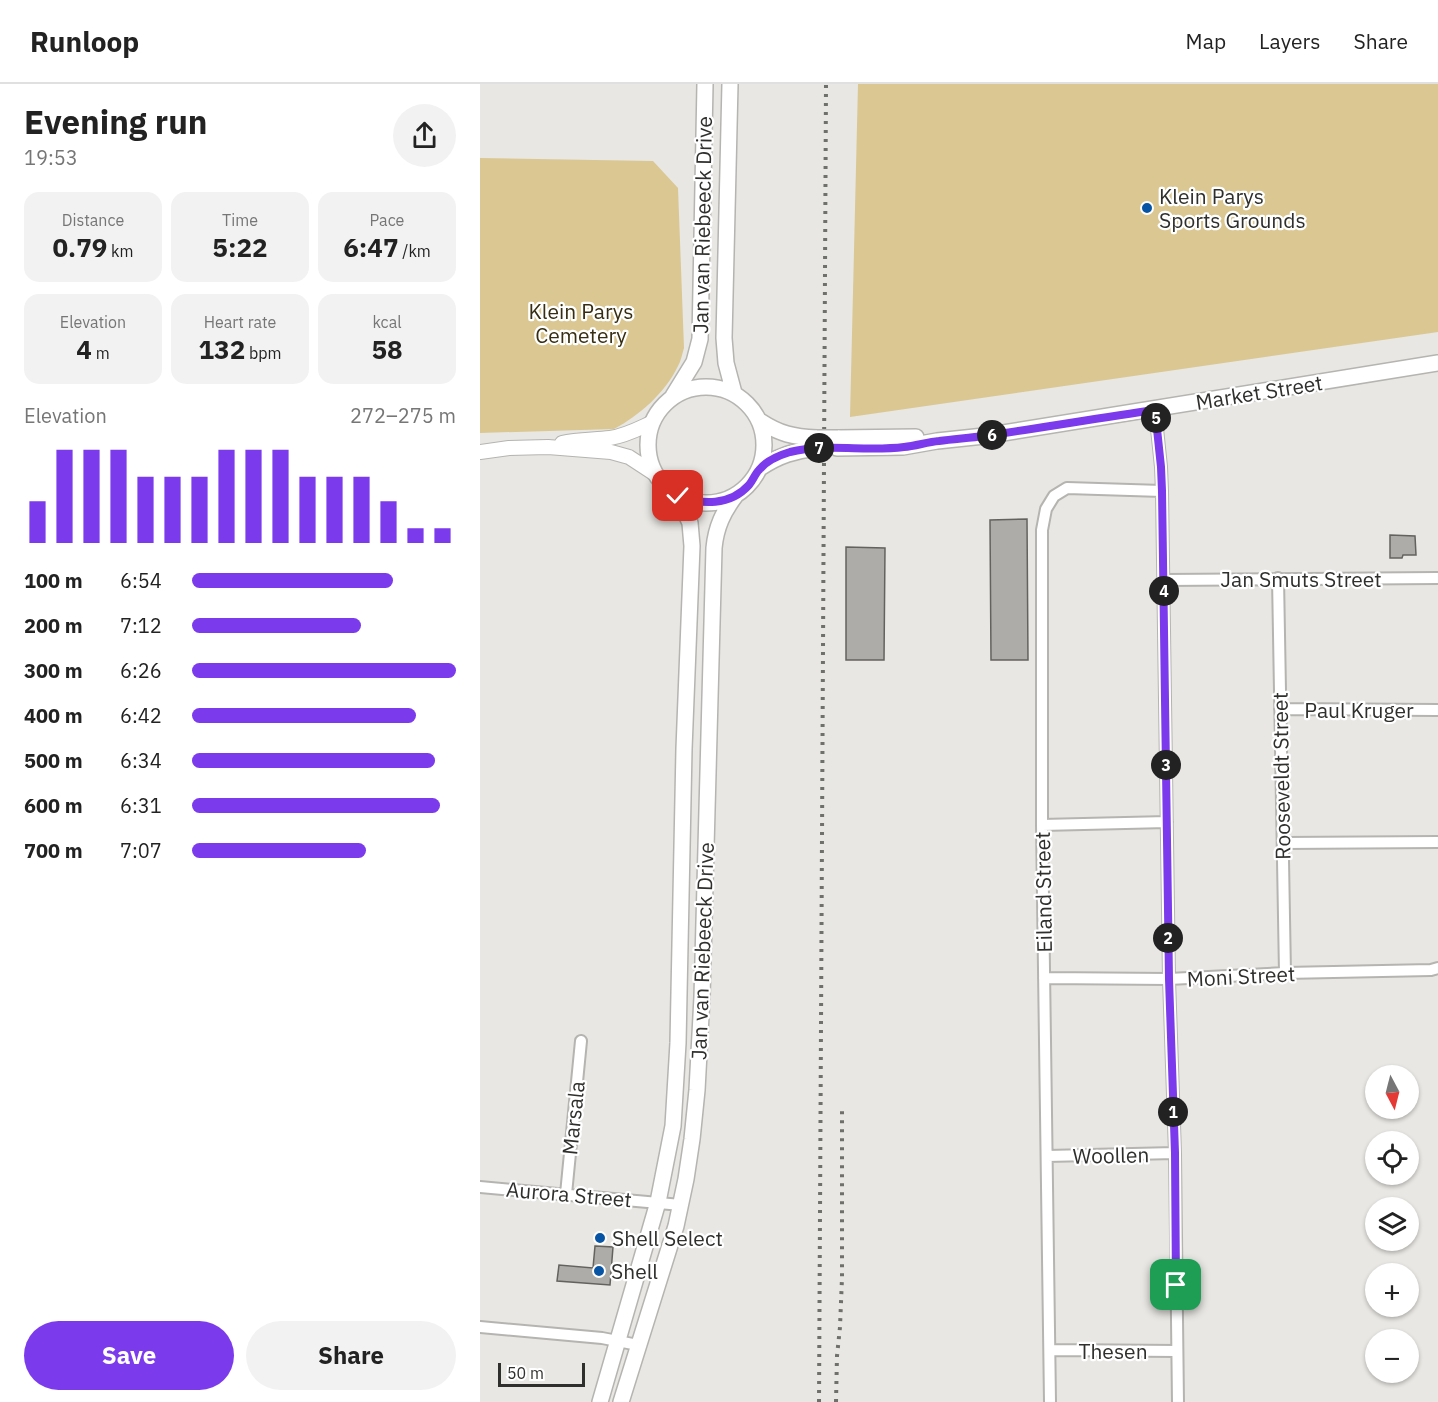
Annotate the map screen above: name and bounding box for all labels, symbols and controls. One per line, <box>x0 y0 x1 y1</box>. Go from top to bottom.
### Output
text: Runloop <box>30 23 139 60</box>
text: Map <box>1186 27 1226 55</box>
text: Layers <box>1259 27 1321 55</box>
text: Share <box>1354 27 1408 55</box>
text: Evening run <box>24 100 208 143</box>
button: share <box>393 104 456 167</box>
street label: Jan van Riebeeck Drive <box>686 116 718 334</box>
text: 19:53 <box>24 144 78 171</box>
place label: Klein Parys Sports Grounds <box>1159 182 1306 234</box>
marker: Klein Parys Sports Grounds <box>1140 201 1154 215</box>
text: Distance <box>62 210 124 230</box>
text: Time <box>222 210 258 230</box>
text: Pace <box>370 210 404 230</box>
text: 0.79 <box>52 230 107 264</box>
text: 5:22 <box>212 230 268 264</box>
text: 6:47 <box>343 230 399 264</box>
text: km <box>107 241 134 261</box>
text: /km <box>399 241 431 261</box>
park label: Klein Parys Cemetery <box>529 297 633 349</box>
text: Elevation <box>60 312 126 332</box>
text: Heart rate <box>204 312 276 332</box>
text: kcal <box>372 312 402 332</box>
text: 4 <box>76 332 92 366</box>
text: 132 <box>198 332 245 366</box>
text: 58 <box>371 332 403 366</box>
text: m <box>92 343 110 363</box>
text: bpm <box>245 343 282 363</box>
street label: Market Street <box>1194 368 1324 416</box>
text: Elevation <box>24 402 107 429</box>
text: 272–275 m <box>350 402 456 429</box>
pin: 5 <box>1141 403 1171 433</box>
text: 5 <box>1151 408 1161 428</box>
pin: 6 <box>977 420 1007 450</box>
text: 6 <box>987 425 997 445</box>
pin: 7 <box>804 433 834 463</box>
text: 7 <box>814 438 824 458</box>
pin <box>652 470 703 521</box>
icon: check <box>661 479 694 512</box>
street label: Jan Smuts Street <box>1220 565 1382 593</box>
text: 100 m <box>24 567 83 594</box>
text: 6:54 <box>120 567 162 594</box>
pin: 4 <box>1149 576 1179 606</box>
text: 4 <box>1159 581 1169 601</box>
text: 200 m <box>24 612 83 639</box>
text: 7:12 <box>120 612 162 639</box>
text: 300 m <box>24 657 83 684</box>
text: 6:26 <box>120 657 162 684</box>
street label: Rooseveldt Street <box>1266 692 1296 860</box>
street label: Paul Kruger <box>1304 696 1414 724</box>
text: 400 m <box>24 702 83 729</box>
text: 6:42 <box>120 702 162 729</box>
text: 500 m <box>24 747 83 774</box>
text: 6:34 <box>120 747 162 774</box>
pin: 3 <box>1151 750 1181 780</box>
text: 3 <box>1161 755 1171 775</box>
text: 600 m <box>24 792 83 819</box>
text: 6:31 <box>120 792 162 819</box>
street label: Eiland Street <box>1028 831 1058 953</box>
text: 700 m <box>24 837 83 864</box>
text: 7:07 <box>120 837 162 864</box>
street label: Jan van Riebeeck Drive <box>684 842 720 1060</box>
pin: 2 <box>1153 923 1183 953</box>
text: 2 <box>1163 928 1173 948</box>
street label: Moni Street <box>1186 959 1296 993</box>
north arrow <box>1365 1065 1419 1119</box>
map controls <box>1365 1065 1419 1383</box>
street label: Marsala <box>555 1080 591 1156</box>
pin: 1 <box>1158 1097 1188 1127</box>
text: 1 <box>1168 1102 1178 1122</box>
button: locate <box>1365 1131 1419 1185</box>
street label: Woollen <box>1072 1140 1150 1170</box>
street label: Aurora Street <box>505 1175 633 1213</box>
button: layers <box>1365 1197 1419 1251</box>
place label: Shell Select <box>612 1224 723 1252</box>
marker: Shell Select <box>593 1231 607 1245</box>
place label: Shell <box>611 1257 658 1285</box>
pin <box>1150 1259 1201 1310</box>
button: + <box>1365 1263 1419 1317</box>
marker: Shell <box>592 1264 606 1278</box>
icon: arrive <box>1159 1268 1192 1301</box>
button: Save <box>24 1321 234 1390</box>
button: Share <box>246 1321 456 1390</box>
button: − <box>1365 1329 1419 1383</box>
street label: Thesen <box>1078 1337 1148 1365</box>
scale bar <box>498 1360 585 1388</box>
text: 50 m <box>507 1363 544 1383</box>

